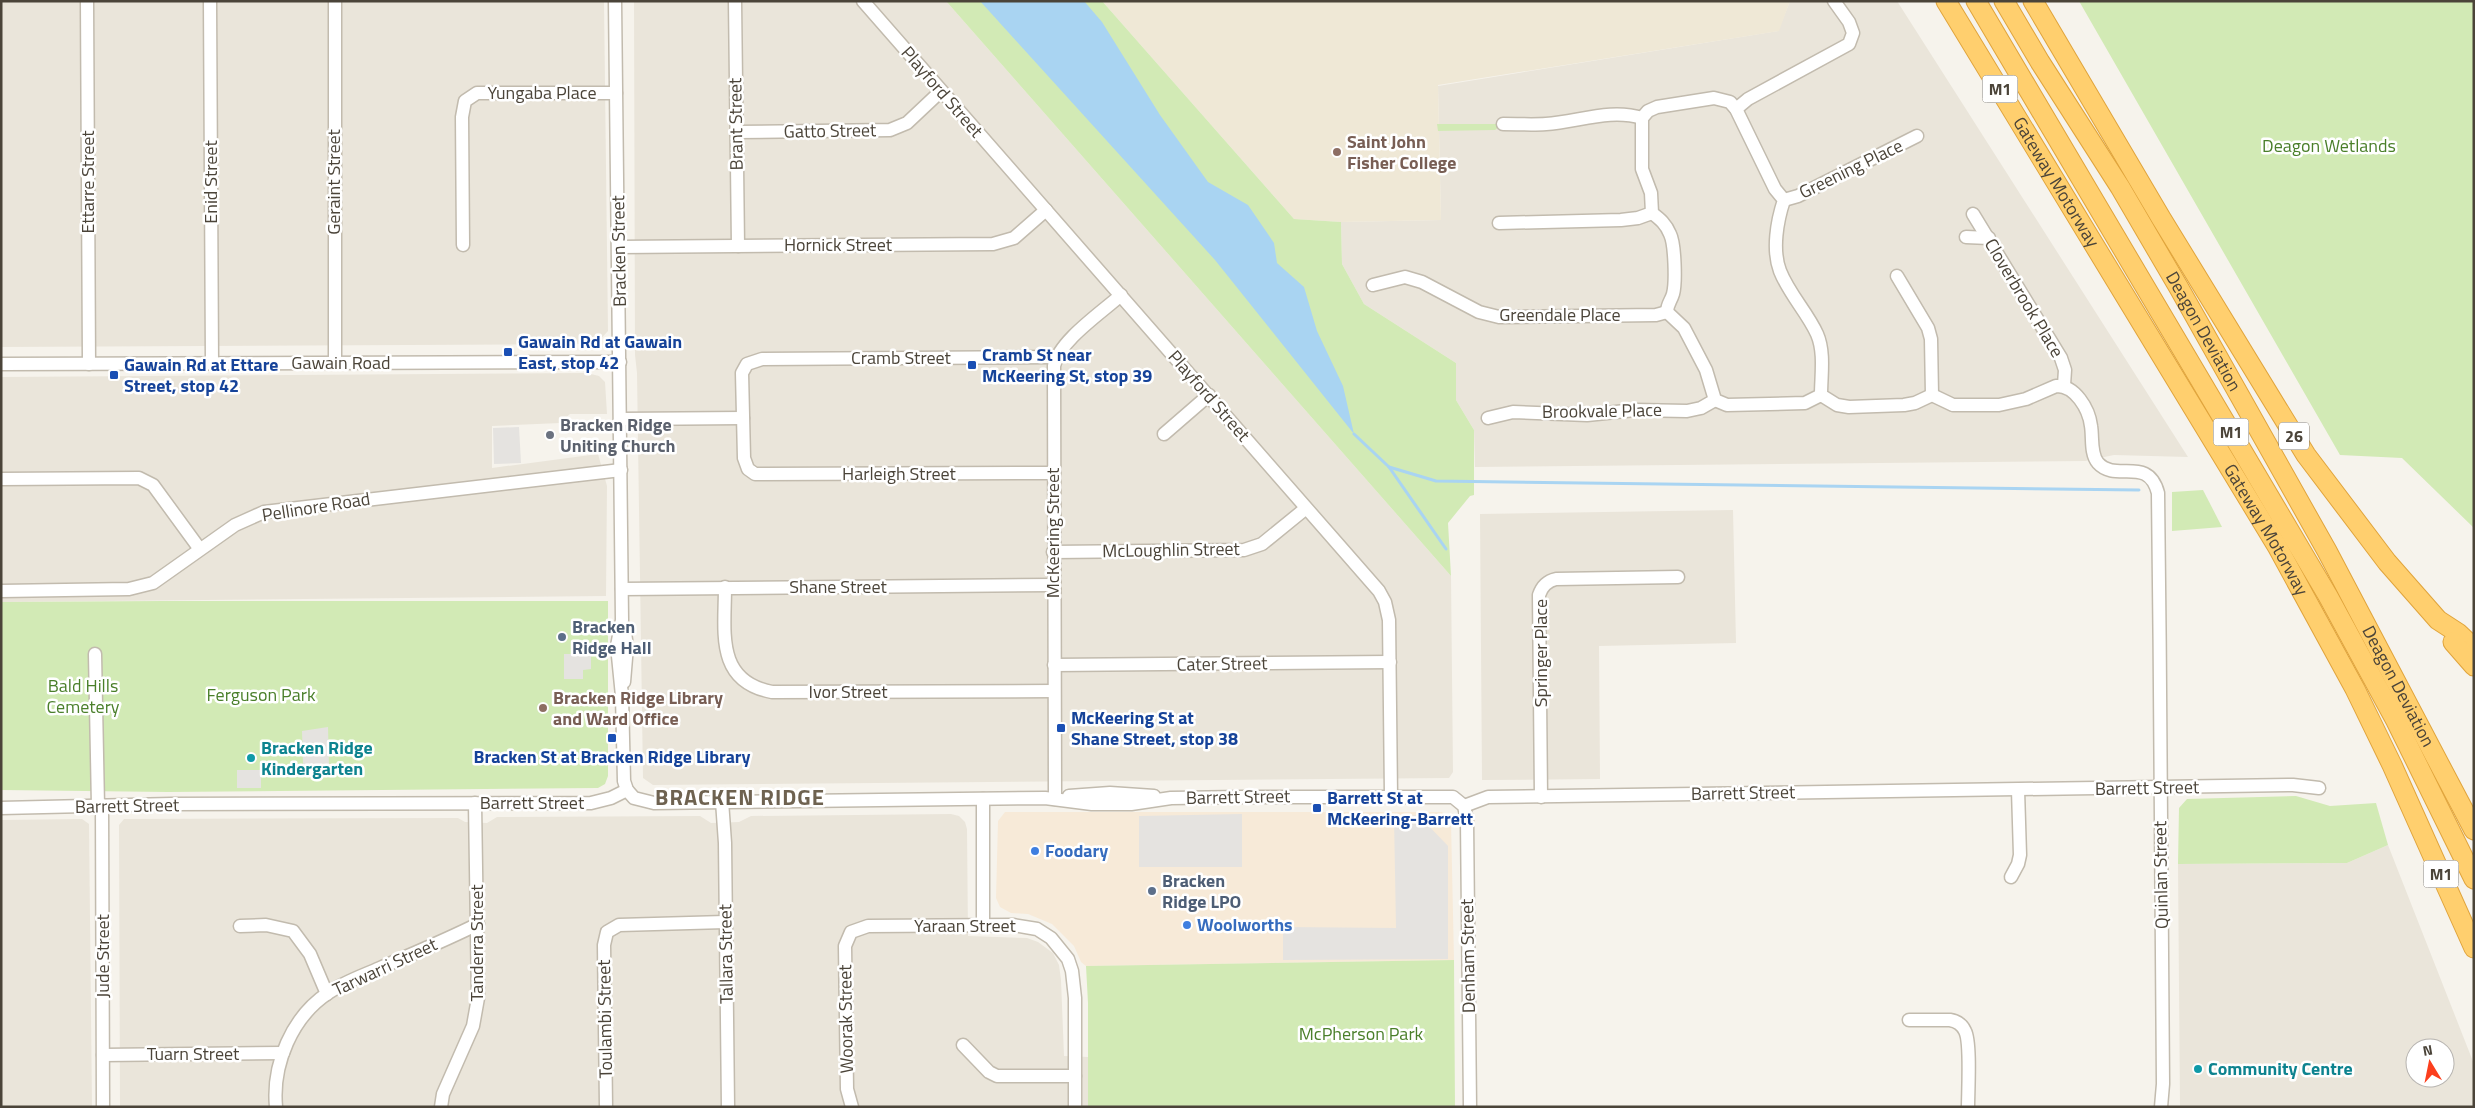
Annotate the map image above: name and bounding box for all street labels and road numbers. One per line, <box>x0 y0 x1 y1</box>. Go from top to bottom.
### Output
street label: Playford Street <box>895 40 990 144</box>
road number: M1 <box>1982 76 2018 102</box>
street label: Brant Street <box>721 77 750 171</box>
street label: Yungaba Place <box>487 79 597 106</box>
street label: Gateway Motorway <box>2006 111 2107 253</box>
street label: Gatto Street <box>783 116 877 145</box>
street label: Geraint Street <box>320 128 347 235</box>
street label: Ettarre Street <box>74 130 101 234</box>
street label: Greening Place <box>1794 132 1907 205</box>
street label: Enid Street <box>197 140 224 224</box>
street label: Bracken Street <box>604 194 633 307</box>
street label: Hornick Street <box>784 231 893 258</box>
street label: Cloverbrook Place <box>1978 233 2071 363</box>
street label: Deagon Deviation <box>2159 266 2248 396</box>
street label: Greendale Place <box>1499 301 1621 328</box>
street label: Cramb Street <box>851 344 952 371</box>
street label: Playford Street <box>1162 344 1257 448</box>
street label: Gawain Road <box>291 349 391 376</box>
street label: Brookvale Place <box>1542 396 1662 425</box>
road number: M1 <box>2214 418 2248 446</box>
road number: 26 <box>2279 422 2309 450</box>
street label: Gateway Motorway <box>2217 458 2316 600</box>
street label: Harleigh Street <box>842 460 957 487</box>
street label: McKeering Street <box>1039 467 1066 598</box>
street label: Pellinore Road <box>260 485 372 528</box>
street label: McLoughlin Street <box>1102 535 1241 564</box>
street label: Shane Street <box>789 573 887 600</box>
street label: Springer Place <box>1527 599 1554 707</box>
street label: Deagon Deviation <box>2356 621 2442 752</box>
street label: Cater Street <box>1176 649 1268 678</box>
street label: Ivor Street <box>808 678 888 705</box>
street label: Barrett Street <box>2095 773 2200 802</box>
street label: Barrett Street <box>1691 778 1796 807</box>
street label: Barrett Street <box>1186 782 1291 811</box>
street label: Barrett Street <box>480 789 585 816</box>
street label: Barrett Street <box>75 791 180 820</box>
street label: Quinlan Street <box>2146 820 2175 929</box>
road number: M1 <box>2424 861 2458 888</box>
street label: Tanderra Street <box>463 884 490 1002</box>
street label: Denham Street <box>1453 898 1482 1013</box>
street label: Tallara Street <box>711 903 740 1004</box>
street label: Yaraan Street <box>914 912 1017 939</box>
street label: Jude Street <box>89 913 116 998</box>
street label: Tarwarri Street <box>328 930 442 1003</box>
street label: Toulambi Street <box>590 959 619 1079</box>
street label: Woorak Street <box>831 964 860 1074</box>
street label: Tuarn Street <box>147 1040 240 1067</box>

